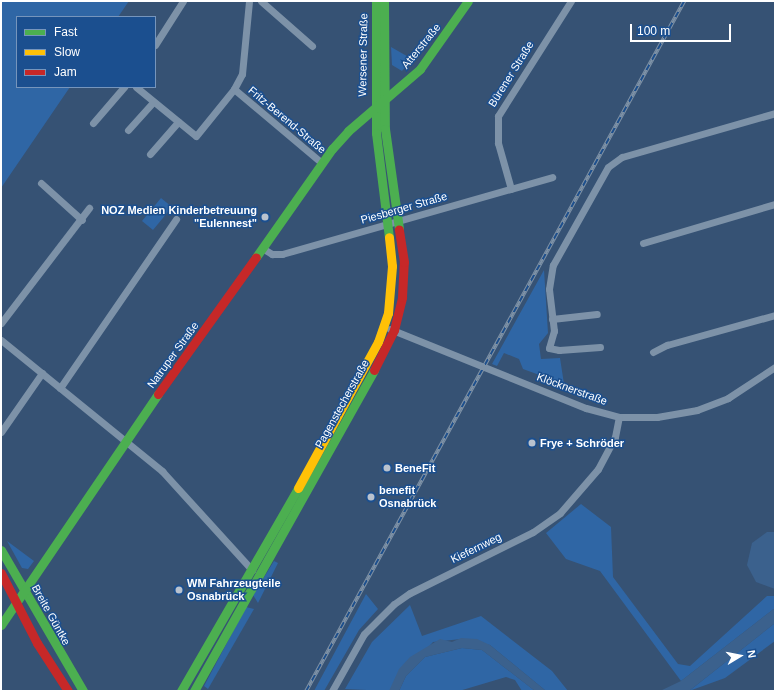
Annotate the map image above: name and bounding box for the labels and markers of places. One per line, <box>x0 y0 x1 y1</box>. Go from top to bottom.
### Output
place label: NOZ Medien Kinderbetreuung "Eulennest" <box>101 204 257 230</box>
marker: NOZ Medien Kinderbetreuung "Eulennest" <box>260 212 270 222</box>
place label: Frye + Schröder <box>540 436 624 450</box>
marker: Frye + Schröder <box>527 438 537 448</box>
place label: BeneFit <box>395 461 435 475</box>
marker: BeneFit <box>382 463 392 473</box>
place label: benefit Osnabrück <box>379 484 436 510</box>
marker: benefit Osnabrück <box>366 492 376 502</box>
place label: WM Fahrzeugteile Osnabrück <box>187 577 281 603</box>
marker: WM Fahrzeugteile Osnabrück <box>174 585 184 595</box>

